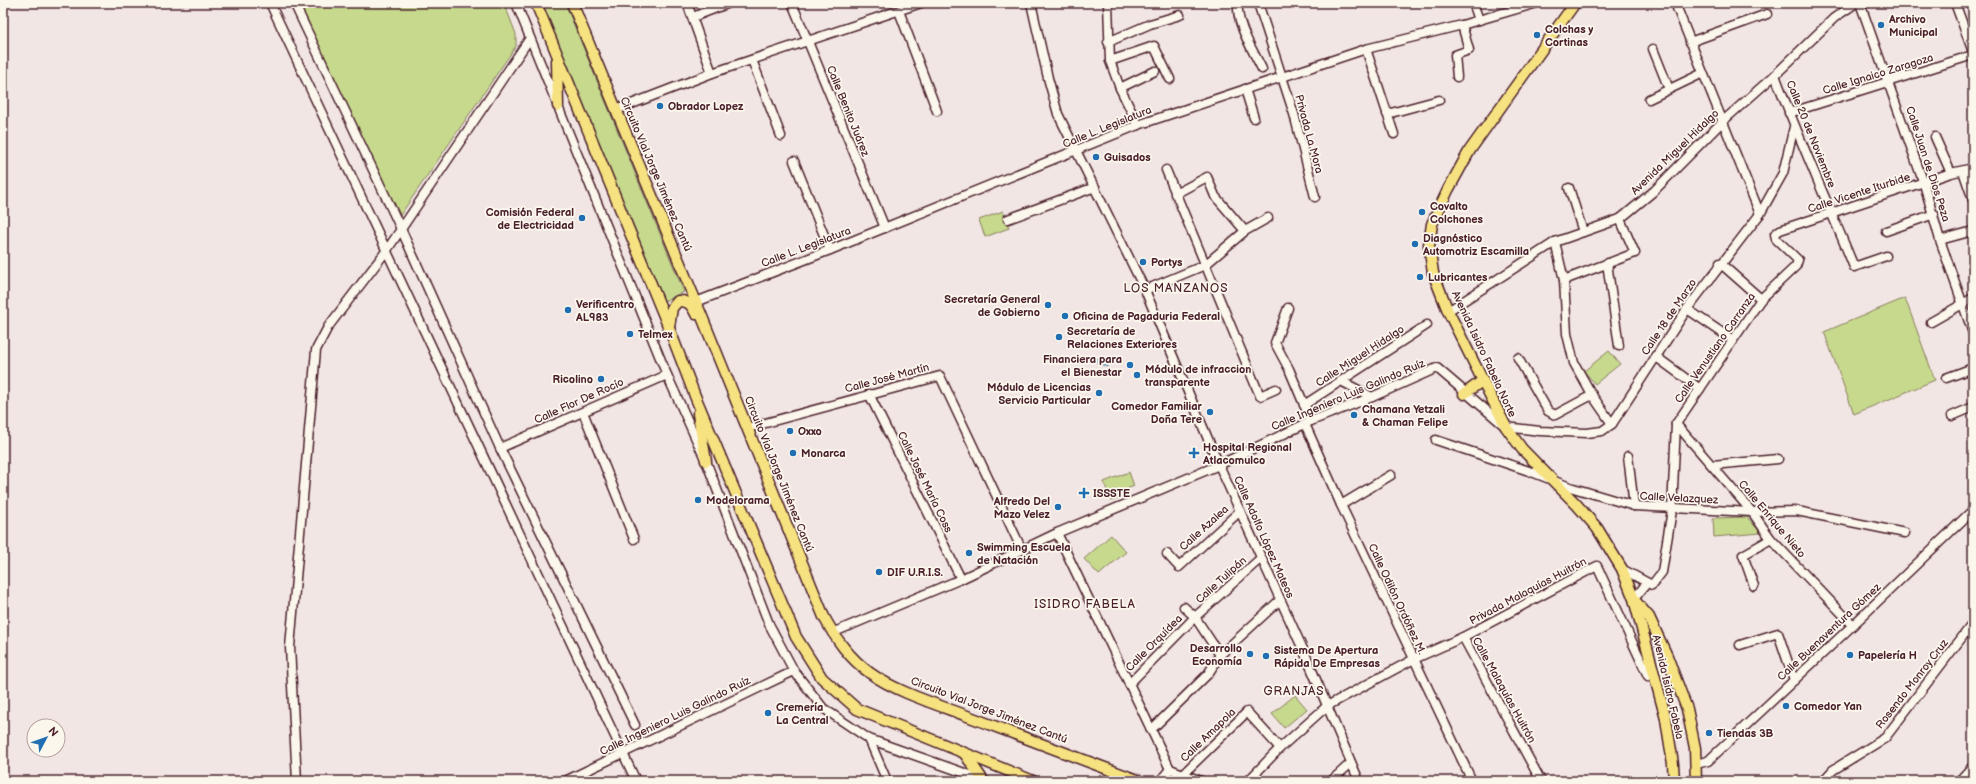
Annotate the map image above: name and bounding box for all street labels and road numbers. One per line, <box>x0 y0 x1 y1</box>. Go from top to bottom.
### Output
street label: Calle Ignaico Zaragoza <box>1821 51 1935 97</box>
street label: Calle Benito Juárez <box>824 64 872 159</box>
street label: Calle 20 de Noviembre <box>1784 78 1839 190</box>
street label: Privada La Mora <box>1292 93 1326 175</box>
street label: Circuito Vial Jorge Jiménez Cantú <box>617 95 695 253</box>
street label: Calle L. Legislatura <box>1061 103 1153 151</box>
street label: Calle Juan de Dios Peza <box>1903 105 1953 223</box>
street label: Avenida Miguel Hidalgo <box>1628 107 1722 197</box>
street label: Calle Vicente Iturbide <box>1806 170 1912 216</box>
street label: Calle L. Legislatura <box>759 224 853 270</box>
street label: Calle 18 de Marzo <box>1639 276 1699 358</box>
street label: Avenida Isidro Fabela Norte <box>1449 289 1519 420</box>
street label: Calle Venustiano Carranza <box>1672 290 1758 406</box>
street label: Calle Miguel Hidalgo <box>1313 322 1407 390</box>
street label: Calle Ingeniero Luis Galindo Ruíz <box>1269 356 1427 433</box>
street label: Calle José Martín <box>843 361 931 395</box>
street label: Calle Flor De Rocío <box>532 375 626 427</box>
street label: Circuito Vial Jorge Jiménez Cantú <box>742 394 816 554</box>
street label: Calle José María Coss <box>895 429 955 535</box>
street label: Calle Adolfo López Mateos <box>1231 474 1297 601</box>
street label: Calle Enrique Nieto <box>1736 478 1808 560</box>
street label: Calle Velazquez <box>1639 489 1719 507</box>
street label: Calle Azalea <box>1177 503 1231 553</box>
street label: Calle Odilón Ordóñez M. <box>1366 542 1428 656</box>
street label: Calle Tulipán <box>1193 554 1249 606</box>
street label: Privada Malaquías Huitrón <box>1467 555 1589 627</box>
street label: Calle Buenaventura Gómez <box>1775 580 1884 683</box>
street label: Calle Orquídea <box>1123 612 1185 674</box>
street label: Avenida Isidro Fabela <box>1650 633 1686 741</box>
street label: Calle Malaquías Huitrón <box>1470 635 1538 745</box>
street label: Rosendo Monroy Cruz <box>1873 636 1951 731</box>
street label: Calle Ingeniero Luis Galindo Ruíz <box>598 674 753 758</box>
street label: Circuito Vial Jorge Jiménez Cantú <box>909 674 1069 746</box>
street label: Calle Amapola <box>1178 705 1238 765</box>

